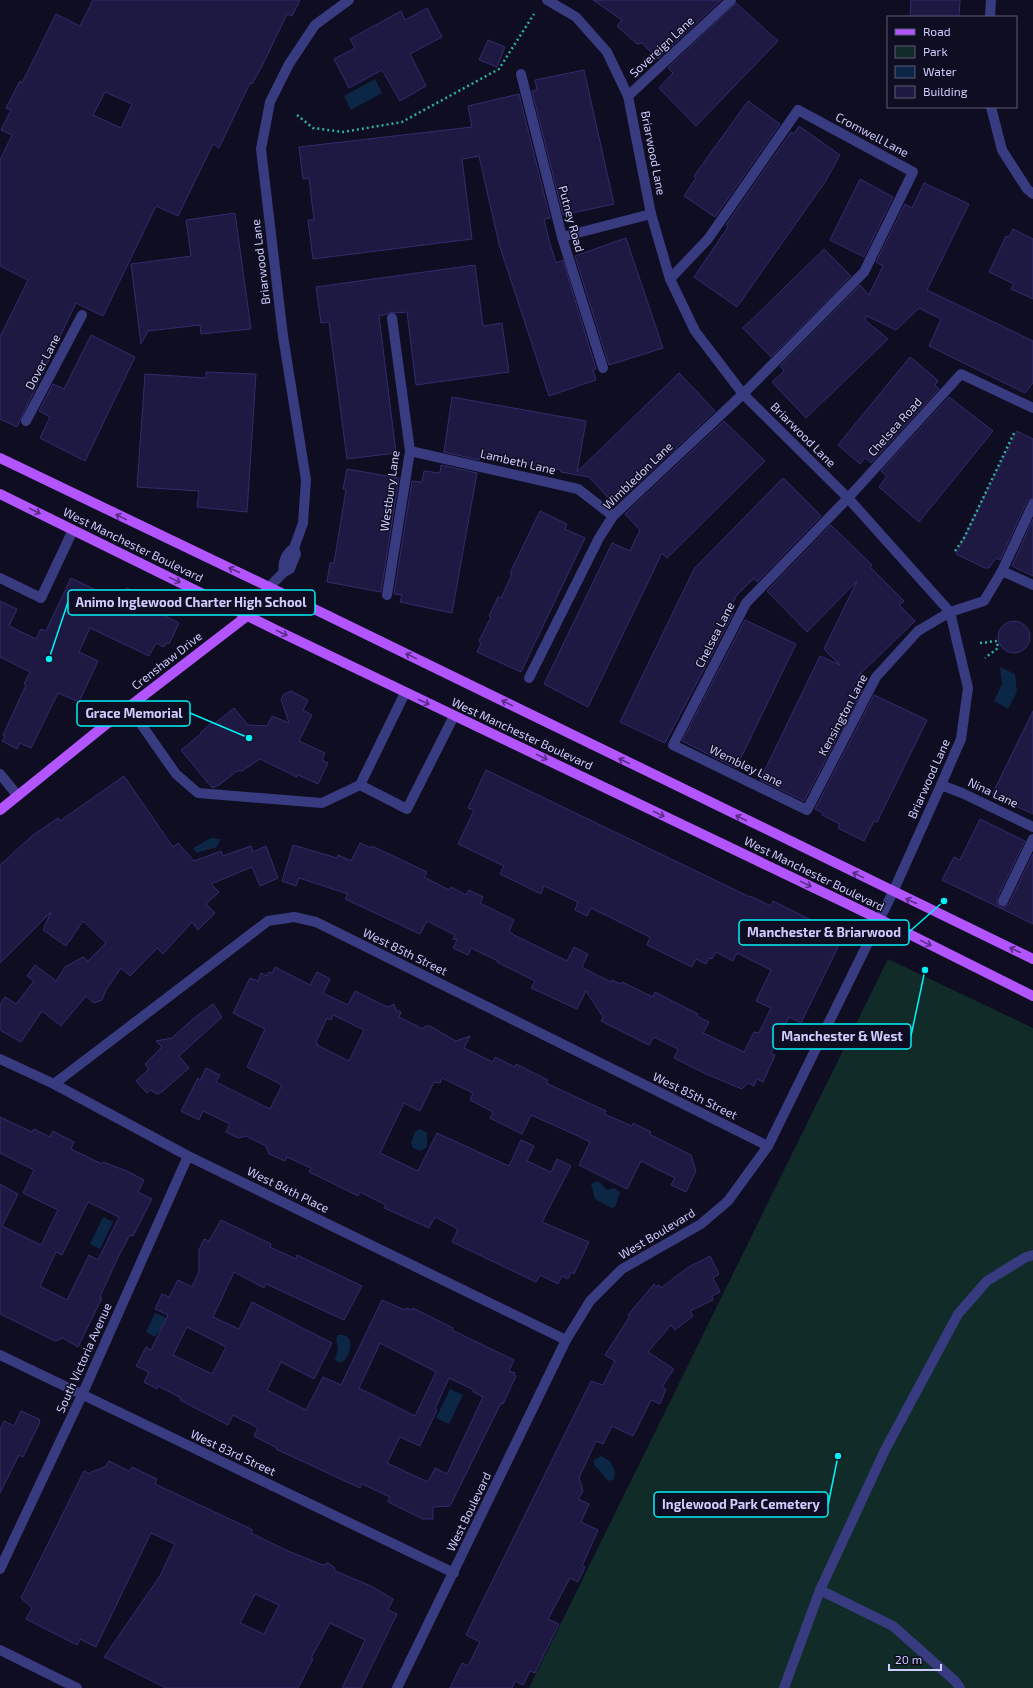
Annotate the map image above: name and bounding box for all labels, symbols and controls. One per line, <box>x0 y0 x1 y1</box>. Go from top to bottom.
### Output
street label: Sovereign Lane <box>626 13 696 80</box>
legend <box>887 16 1017 108</box>
text: Road <box>923 24 951 38</box>
text: Park <box>923 44 948 58</box>
text: Water <box>923 64 957 78</box>
text: Building <box>923 84 968 98</box>
street label: Briarwood Lane <box>639 109 669 196</box>
street label: Cromwell Lane <box>834 109 911 159</box>
street label: Putney Road <box>556 184 588 254</box>
street label: Briarwood Lane <box>248 219 272 306</box>
street label: Dover Lane <box>22 331 63 392</box>
street label: Chelsea Road <box>865 394 924 458</box>
street label: Briarwood Lane <box>768 399 839 470</box>
street label: Wimbledon Lane <box>600 439 675 512</box>
street label: Lambeth Lane <box>479 446 557 477</box>
street label: Westbury Lane <box>376 449 402 532</box>
street label: West Manchester Boulevard <box>61 504 206 584</box>
one-way arrow <box>29 508 41 515</box>
one-way arrow <box>116 513 128 520</box>
one-way arrow <box>228 566 240 573</box>
one-way arrow <box>168 577 180 584</box>
callout: Animo Inglewood Charter High School <box>68 590 315 615</box>
text: Animo Inglewood Charter High School <box>75 594 307 610</box>
street label: Chelsea Lane <box>692 599 737 670</box>
street label: Crenshaw Drive <box>128 628 204 692</box>
one-way arrow <box>276 630 288 637</box>
one-way arrow <box>405 652 417 659</box>
street label: Kensington Lane <box>815 671 869 758</box>
street label: West Manchester Boulevard <box>450 694 595 772</box>
one-way arrow <box>418 699 430 706</box>
one-way arrow <box>502 699 514 707</box>
callout: Grace Memorial <box>77 701 190 726</box>
text: Grace Memorial <box>85 705 183 721</box>
street label: Briarwood Lane <box>904 737 952 821</box>
street label: Wembley Lane <box>707 741 785 789</box>
one-way arrow <box>536 754 548 762</box>
one-way arrow <box>618 757 630 764</box>
street label: Nina Lane <box>966 774 1021 810</box>
one-way arrow <box>653 811 665 818</box>
one-way arrow <box>735 814 747 821</box>
street label: West Manchester Boulevard <box>742 833 887 913</box>
one-way arrow <box>852 871 864 878</box>
one-way arrow <box>800 881 812 888</box>
one-way arrow <box>905 897 917 904</box>
callout: Manchester & Briarwood <box>739 920 909 945</box>
text: Manchester & Briarwood <box>747 924 901 940</box>
street label: West 85th Street <box>361 925 450 978</box>
one-way arrow <box>920 940 932 947</box>
one-way arrow <box>1009 946 1021 953</box>
callout: Manchester & West <box>773 1024 911 1049</box>
text: Manchester & West <box>781 1028 903 1044</box>
street label: West 85th Street <box>651 1069 740 1122</box>
street label: West 84th Place <box>245 1163 332 1215</box>
street label: West Boulevard <box>616 1205 697 1261</box>
street label: South Victoria Avenue <box>53 1300 114 1415</box>
street label: West 83rd Street <box>189 1426 279 1478</box>
street label: West Boulevard <box>443 1470 493 1553</box>
callout: Inglewood Park Cemetery <box>654 1492 828 1517</box>
text: Inglewood Park Cemetery <box>662 1496 821 1512</box>
scale bar <box>889 1646 941 1672</box>
text: 20 m <box>895 1652 922 1666</box>

